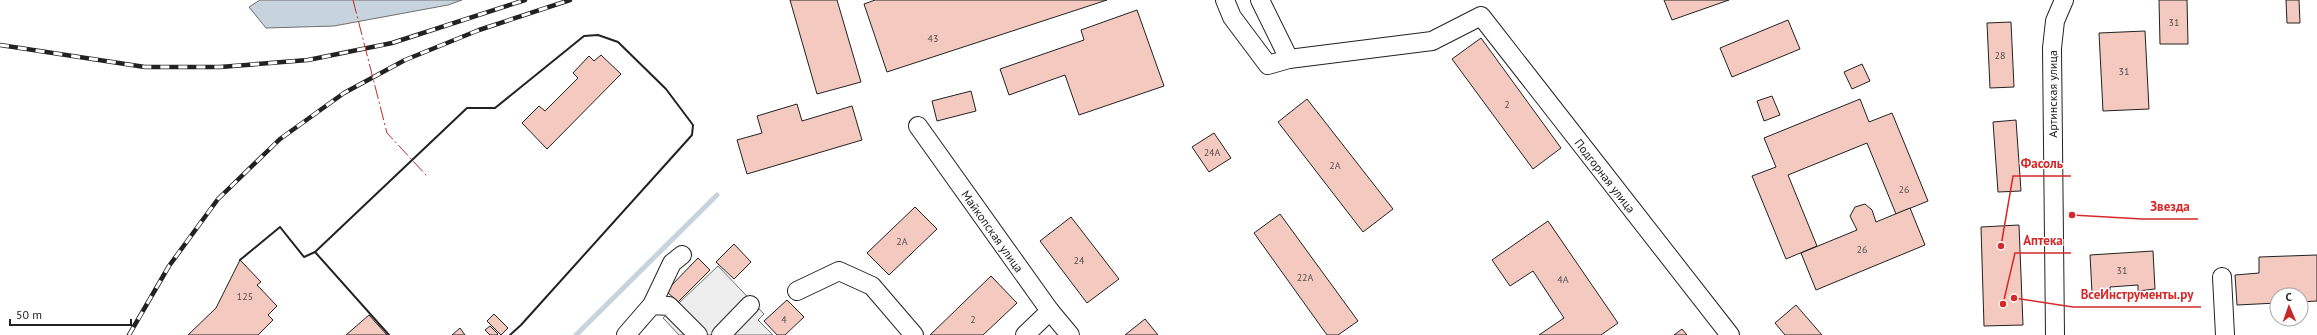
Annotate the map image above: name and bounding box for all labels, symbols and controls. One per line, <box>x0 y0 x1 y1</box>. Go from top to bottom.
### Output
house number: 31 <box>2169 16 2179 29</box>
house number: 43 <box>928 32 938 45</box>
house number: 28 <box>1995 49 2005 62</box>
street label: Артинская улица <box>2045 50 2060 138</box>
house number: 31 <box>2119 65 2129 78</box>
house number: 2 <box>1504 98 1510 111</box>
street label: Подгорная улица <box>1572 135 1639 215</box>
house number: 24А <box>1204 146 1221 159</box>
callout: Фасоль <box>2013 151 2071 176</box>
text: Фасоль <box>2021 155 2064 172</box>
house number: 2А <box>1329 159 1341 172</box>
house number: 26 <box>1899 183 1909 196</box>
street label: Майкопская улица <box>959 187 1027 275</box>
callout: Звезда <box>2142 194 2198 219</box>
text: Звезда <box>2150 198 2190 215</box>
callout: Аптека <box>2015 228 2071 253</box>
text: Аптека <box>2023 232 2063 249</box>
house number: 2А <box>896 235 908 248</box>
house number: 26 <box>1857 243 1867 256</box>
house number: 24 <box>1074 254 1085 267</box>
house number: 31 <box>2117 264 2127 277</box>
house number: 22А <box>1297 271 1314 284</box>
house number: 4А <box>1557 273 1569 286</box>
callout: ВсеИнструменты.ру <box>2073 282 2201 307</box>
text: ВсеИнструменты.ру <box>2081 286 2194 303</box>
north arrow <box>2269 287 2309 327</box>
house number: 125 <box>237 290 253 303</box>
text: С <box>2285 290 2292 304</box>
scale bar <box>10 301 131 327</box>
text: 50 m <box>16 307 42 322</box>
house number: 4 <box>781 313 787 326</box>
house number: 2 <box>970 313 976 326</box>

